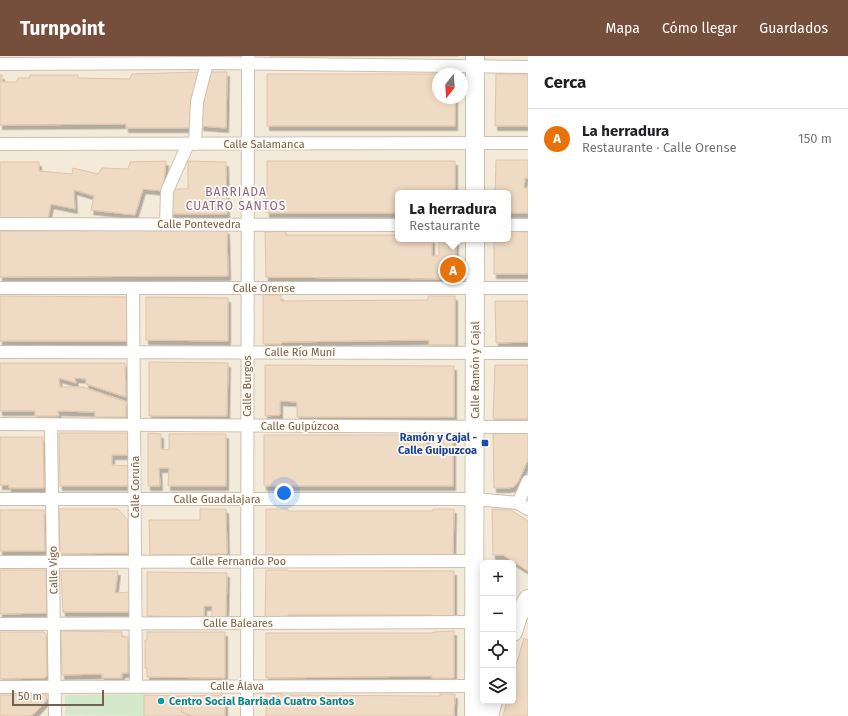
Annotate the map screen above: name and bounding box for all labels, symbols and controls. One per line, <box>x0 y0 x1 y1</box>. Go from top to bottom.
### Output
text: Turnpoint <box>20 17 105 40</box>
text: Mapa <box>606 20 640 37</box>
text: Cómo llegar <box>662 20 737 37</box>
text: Guardados <box>759 20 828 37</box>
north arrow <box>432 68 468 104</box>
text: Cerca <box>544 72 586 93</box>
text: La herradura <box>582 122 669 140</box>
text: A <box>553 131 561 146</box>
text: 150 m <box>798 131 832 146</box>
street label: Calle Salamanca <box>223 138 305 151</box>
text: Restaurante · Calle Orense <box>582 140 737 155</box>
district label: BARRIADA CUATRO SANTOS <box>186 185 286 213</box>
popup <box>395 190 511 242</box>
text: La herradura <box>409 200 497 218</box>
street label: Calle Pontevedra <box>157 218 241 231</box>
text: Restaurante <box>409 218 480 233</box>
pin: A <box>440 255 466 285</box>
street label: Calle Orense <box>233 282 295 295</box>
street label: Calle Ramón y Cajal <box>469 321 482 419</box>
street label: Calle Río Muni <box>265 346 335 359</box>
street label: Calle Burgos <box>241 355 254 417</box>
street label: Calle Guipúzcoa <box>261 420 339 433</box>
place label: Ramón y Cajal - Calle Guipuzcoa <box>398 431 477 457</box>
marker: Ramón y Cajal - Calle Guipuzcoa <box>480 438 490 448</box>
street label: Calle Coruña <box>129 456 142 518</box>
your location <box>274 483 294 503</box>
street label: Calle Guadalajara <box>174 493 260 506</box>
street label: Calle Vigo <box>47 546 60 594</box>
street label: Calle Fernando Poo <box>190 555 286 568</box>
map controls <box>480 560 516 704</box>
button: + <box>480 560 516 596</box>
button: − <box>480 596 516 632</box>
street label: Calle Baleares <box>203 617 273 630</box>
button: locate <box>480 632 516 668</box>
button: layers <box>480 668 516 704</box>
street label: Calle Álava <box>210 679 264 693</box>
scale bar <box>12 688 104 707</box>
text: 50 m <box>18 690 42 703</box>
place label: Centro Social Barriada Cuatro Santos <box>169 695 355 708</box>
marker: Centro Social Barriada Cuatro Santos <box>156 696 166 706</box>

